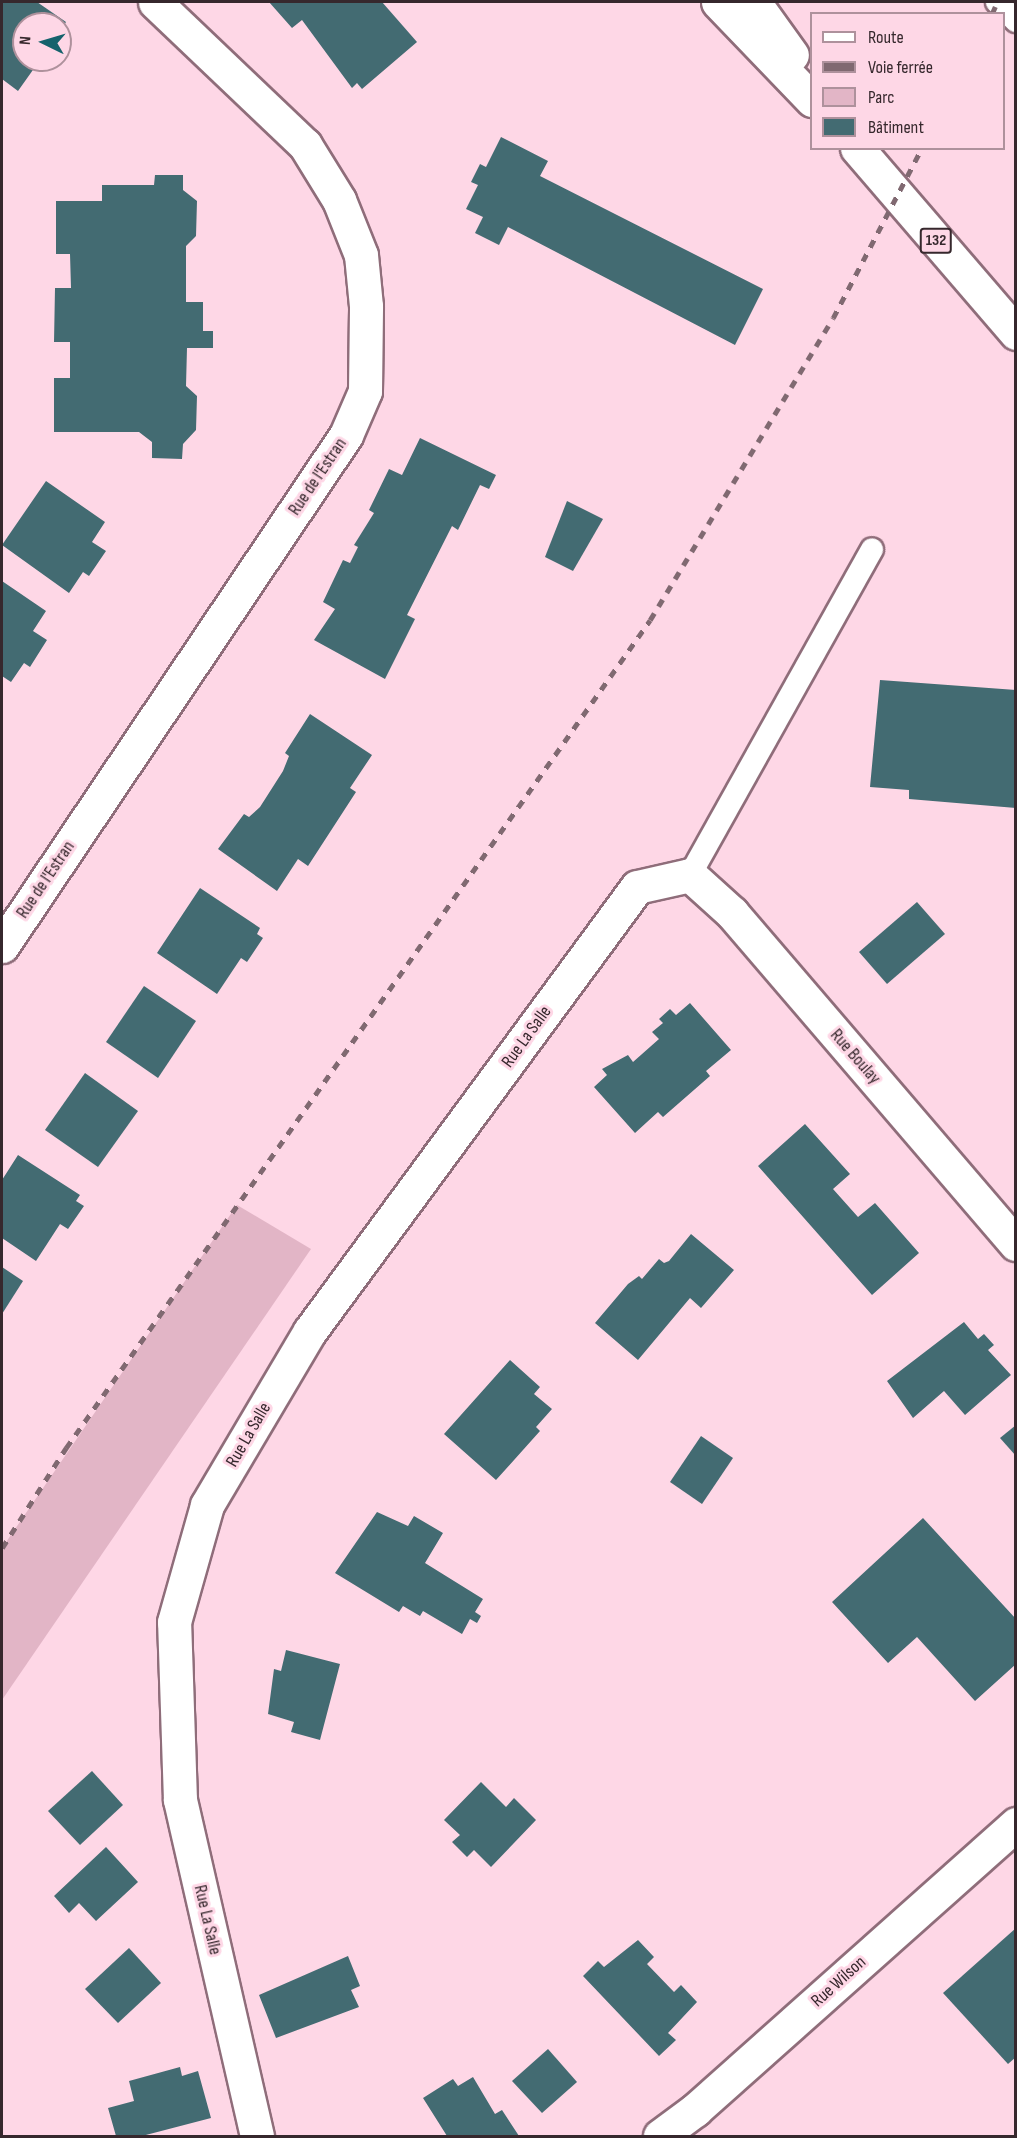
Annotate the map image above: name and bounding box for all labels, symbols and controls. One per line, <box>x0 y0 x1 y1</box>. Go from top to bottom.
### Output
north arrow <box>12 12 72 72</box>
legend <box>810 12 1005 150</box>
text: Route <box>868 27 904 48</box>
text: N <box>16 35 35 46</box>
text: Voie ferrée <box>868 57 933 78</box>
text: Parc <box>868 87 894 108</box>
text: Bâtiment <box>868 117 924 138</box>
road number: 132 <box>920 228 952 254</box>
street label: Rue de l'Estran <box>284 434 352 520</box>
street label: Rue de l'Estran <box>12 837 80 923</box>
street label: Rue La Salle <box>497 1002 557 1072</box>
street label: Rue Boulay <box>825 1025 885 1089</box>
street label: Rue La Salle <box>222 1399 276 1471</box>
street label: Rue La Salle <box>188 1883 226 1957</box>
street label: Rue Wilson <box>807 1952 871 2012</box>

